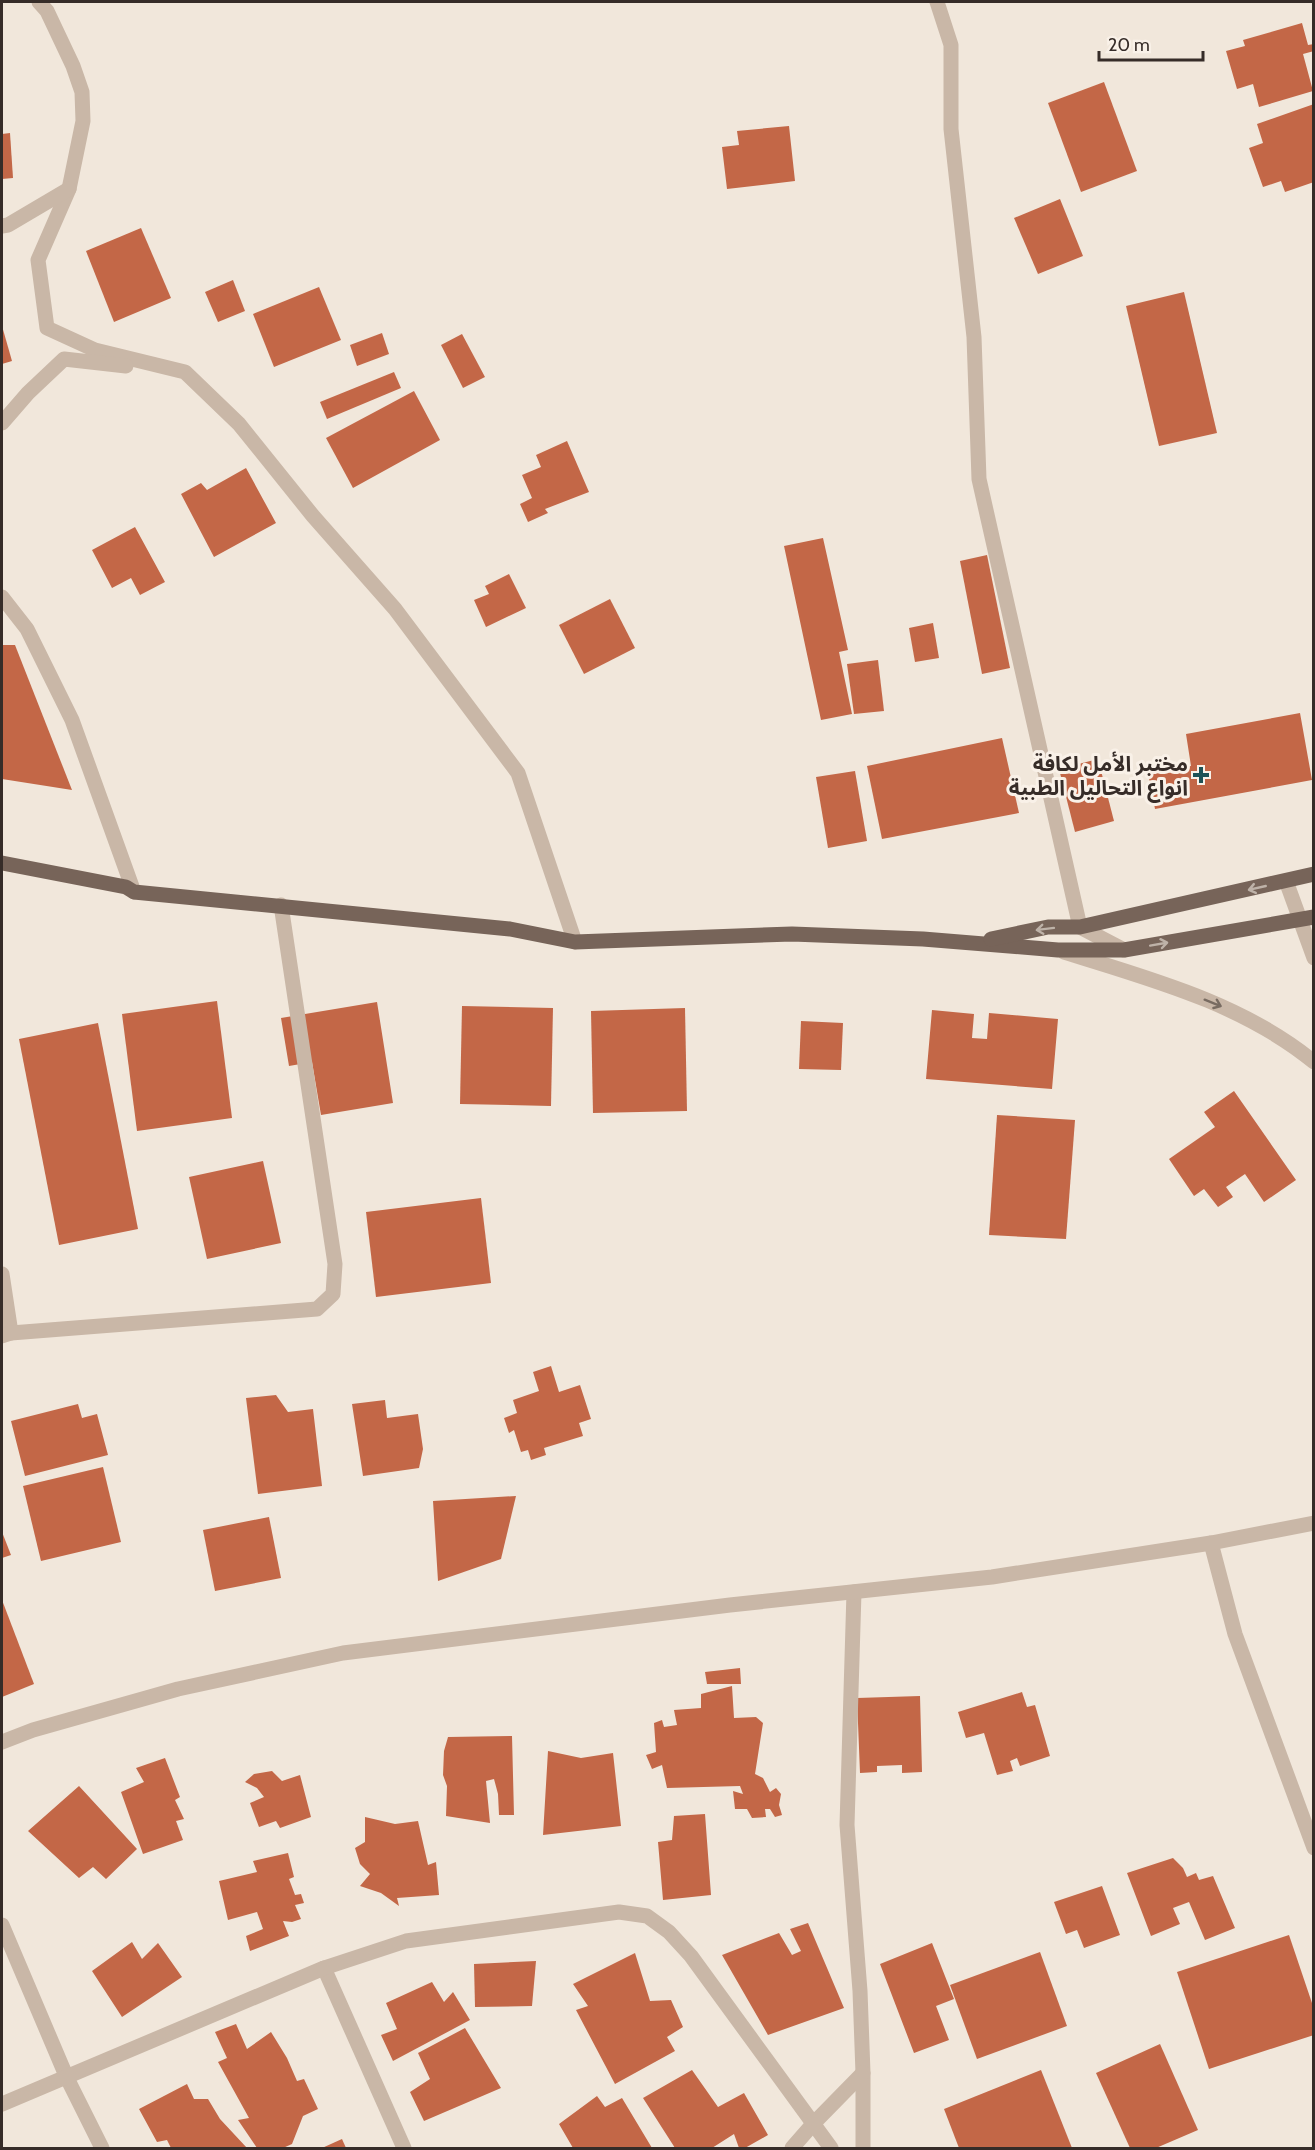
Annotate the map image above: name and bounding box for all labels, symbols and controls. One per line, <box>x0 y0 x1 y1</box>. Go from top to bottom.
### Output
scale bar <box>1099 24 1202 62</box>
text: 20 m <box>1108 34 1150 56</box>
place label: مختبر الأمل لكافة انواع التحاليل الطبية <box>1009 751 1188 803</box>
marker: مختبر الأمل لكافة انواع التحاليل الطبية <box>1192 766 1210 784</box>
one-way arrow <box>1248 882 1267 894</box>
one-way arrow <box>1036 923 1056 934</box>
one-way arrow <box>1149 938 1168 949</box>
one-way arrow <box>1203 998 1221 1009</box>

